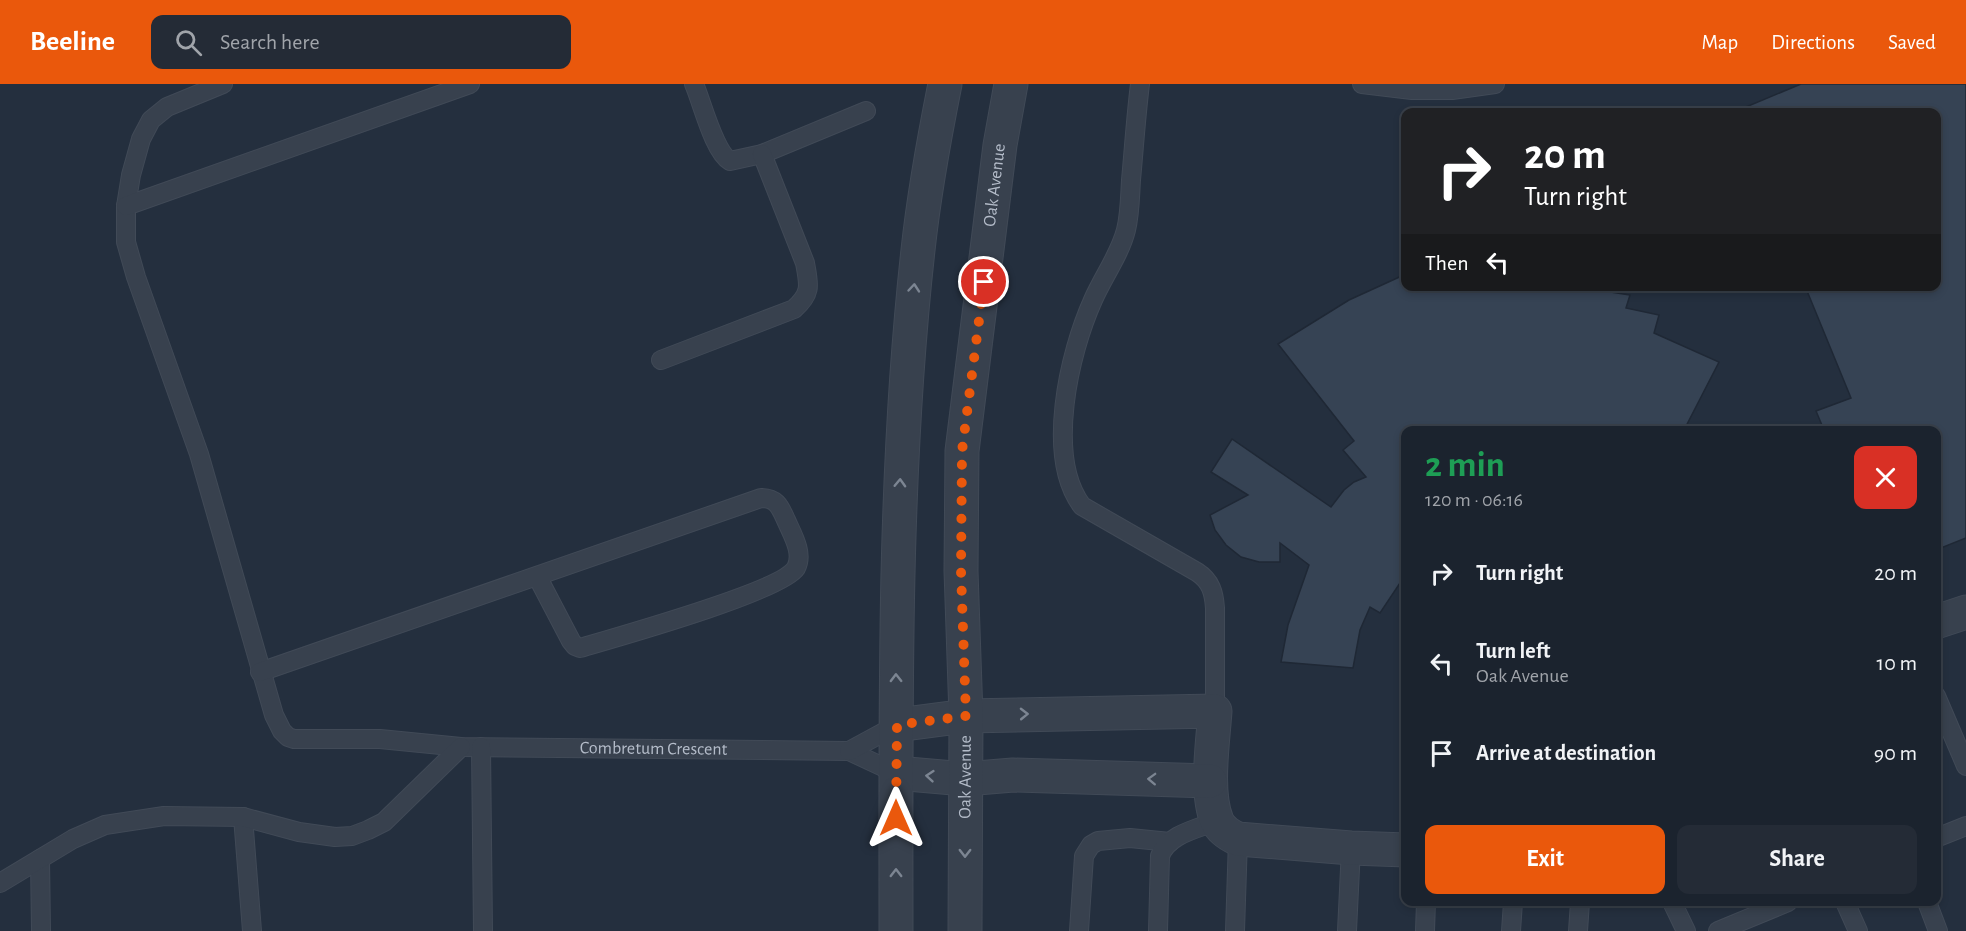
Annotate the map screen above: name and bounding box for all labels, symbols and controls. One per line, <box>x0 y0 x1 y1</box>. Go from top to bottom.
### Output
search box <box>151 15 571 69</box>
icon: search <box>172 26 205 59</box>
text: Beeline <box>30 28 115 56</box>
text: Search here <box>220 31 320 53</box>
text: Map <box>1702 32 1738 53</box>
text: Directions <box>1771 32 1855 53</box>
text: Saved <box>1888 32 1936 53</box>
icon: right <box>1425 132 1503 210</box>
text: 20 m <box>1524 134 1606 176</box>
street label: Oak Avenue <box>981 143 1009 228</box>
text: Turn right <box>1524 183 1627 210</box>
icon: left <box>1481 246 1514 279</box>
text: Then <box>1425 252 1469 274</box>
pin <box>958 256 1009 307</box>
icon: arrive <box>967 265 1000 298</box>
one-way arrow <box>908 284 921 293</box>
button: close <box>1854 446 1917 509</box>
text: 2 min <box>1425 447 1505 483</box>
one-way arrow <box>894 478 907 487</box>
text: 120 m · 06:16 <box>1425 490 1523 510</box>
icon: right <box>1425 557 1458 590</box>
text: Turn right <box>1476 562 1563 584</box>
text: 20 m <box>1874 562 1917 584</box>
text: Turn left <box>1476 640 1550 662</box>
icon: left <box>1425 647 1458 680</box>
text: 10 m <box>1877 652 1917 674</box>
text: Oak Avenue <box>1476 666 1569 686</box>
one-way arrow <box>890 673 902 682</box>
one-way arrow <box>1020 708 1029 721</box>
street label: Oak Avenue <box>957 735 975 819</box>
icon: arrive <box>1425 737 1458 770</box>
street label: Combretum Crescent <box>580 739 728 759</box>
text: Arrive at destination <box>1476 742 1656 764</box>
text: 90 m <box>1874 742 1917 764</box>
one-way arrow <box>926 770 935 783</box>
one-way arrow <box>1147 773 1156 786</box>
position arrow <box>864 786 928 850</box>
button: Exit <box>1425 825 1665 894</box>
button: Share <box>1677 825 1917 894</box>
one-way arrow <box>959 849 971 858</box>
one-way arrow <box>890 868 902 877</box>

